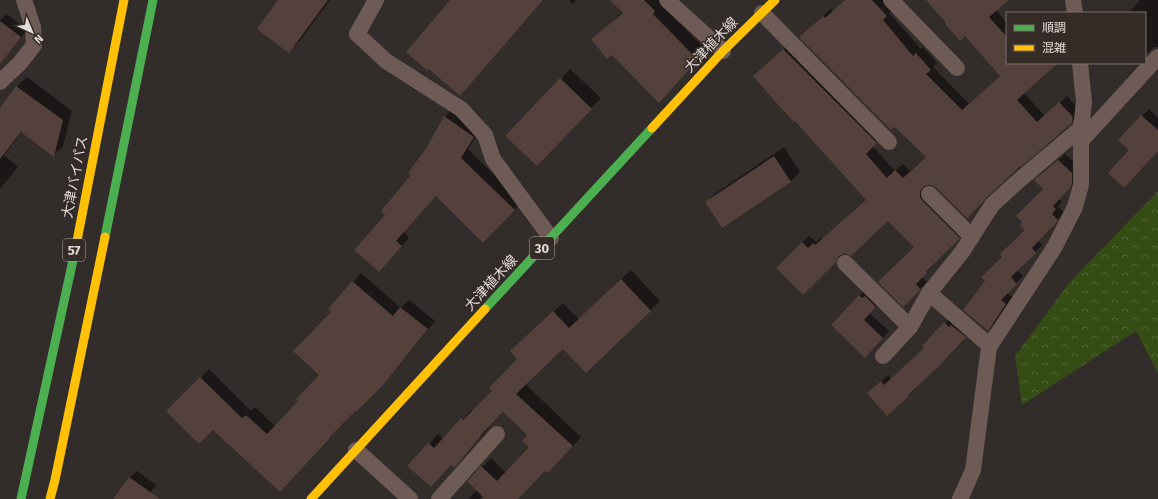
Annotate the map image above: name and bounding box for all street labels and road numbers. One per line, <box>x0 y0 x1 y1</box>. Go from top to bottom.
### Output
street label: 大津植木線 <box>681 14 741 76</box>
street label: 大津バイパス <box>59 134 91 220</box>
road number: 30 <box>530 237 554 259</box>
road number: 57 <box>63 239 85 261</box>
street label: 大津植木線 <box>461 252 521 314</box>

